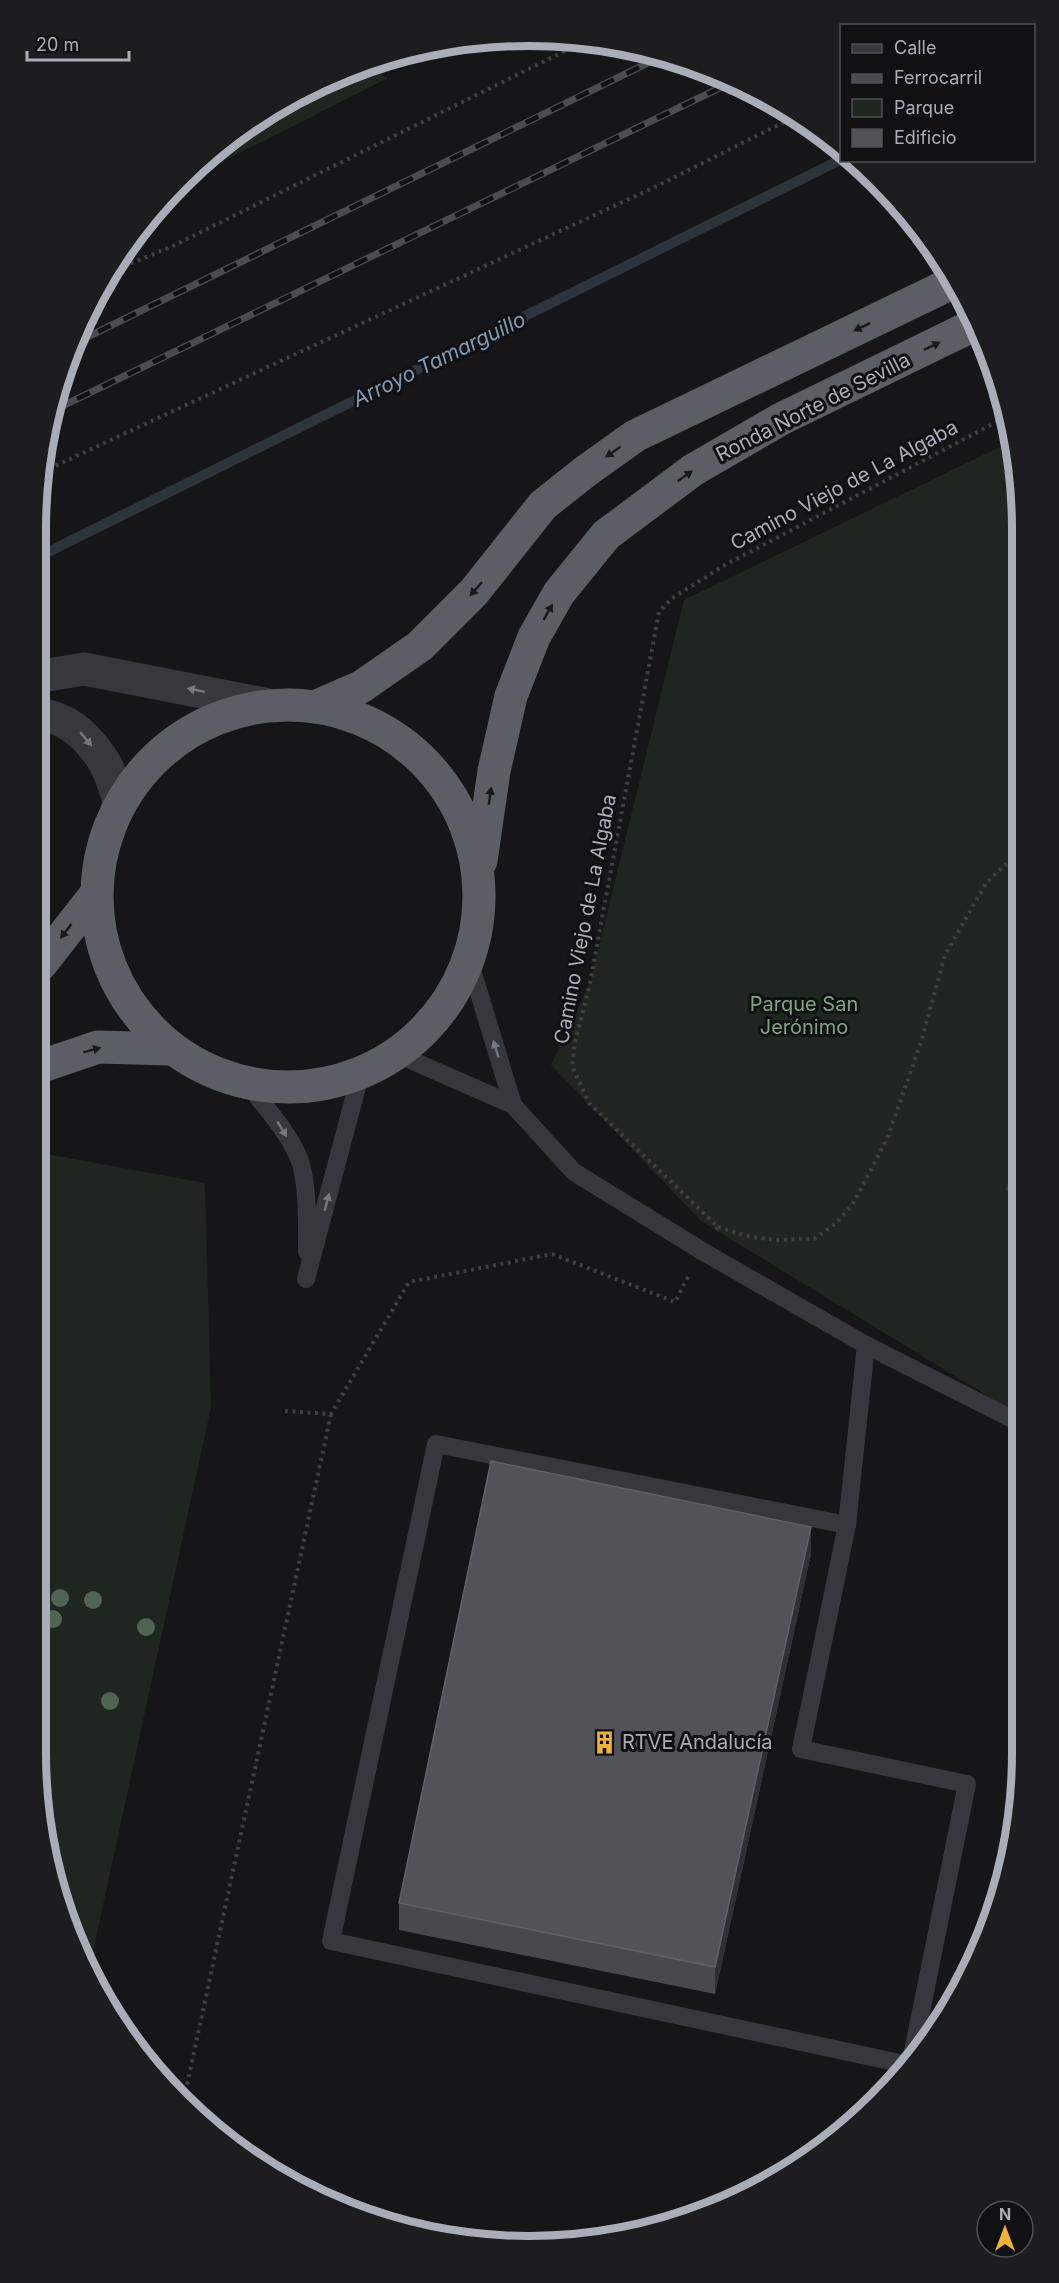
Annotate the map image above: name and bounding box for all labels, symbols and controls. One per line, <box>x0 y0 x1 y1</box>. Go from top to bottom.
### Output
scale bar <box>27 24 129 62</box>
legend <box>840 24 1035 162</box>
text: 20 m <box>36 34 79 55</box>
text: Calle <box>894 37 936 58</box>
text: Ferrocarril <box>894 67 982 88</box>
text: Parque <box>894 97 954 118</box>
text: Edificio <box>894 127 957 148</box>
water label: Arroyo Tamarguillo <box>348 306 530 412</box>
one-way arrow <box>853 322 870 331</box>
one-way arrow <box>923 341 940 350</box>
street label: Ronda Norte de Sevilla <box>712 348 914 466</box>
street label: Camino Viejo de La Algaba <box>726 415 962 555</box>
one-way arrow <box>605 446 621 458</box>
one-way arrow <box>677 470 693 482</box>
one-way arrow <box>469 581 483 596</box>
one-way arrow <box>543 603 553 620</box>
one-way arrow <box>187 685 206 694</box>
one-way arrow <box>79 731 92 746</box>
one-way arrow <box>486 787 495 806</box>
street label: Camino Viejo de La Algaba <box>549 792 621 1046</box>
one-way arrow <box>61 924 73 939</box>
park label: Parque San Jerónimo <box>750 992 858 1039</box>
one-way arrow <box>491 1040 500 1058</box>
one-way arrow <box>83 1044 101 1054</box>
one-way arrow <box>276 1121 287 1137</box>
one-way arrow <box>323 1193 332 1211</box>
building icon: RTVE Andalucía <box>591 1729 617 1755</box>
place label: RTVE Andalucía <box>622 1730 773 1754</box>
north arrow <box>975 2199 1035 2259</box>
text: N <box>999 2204 1011 2224</box>

